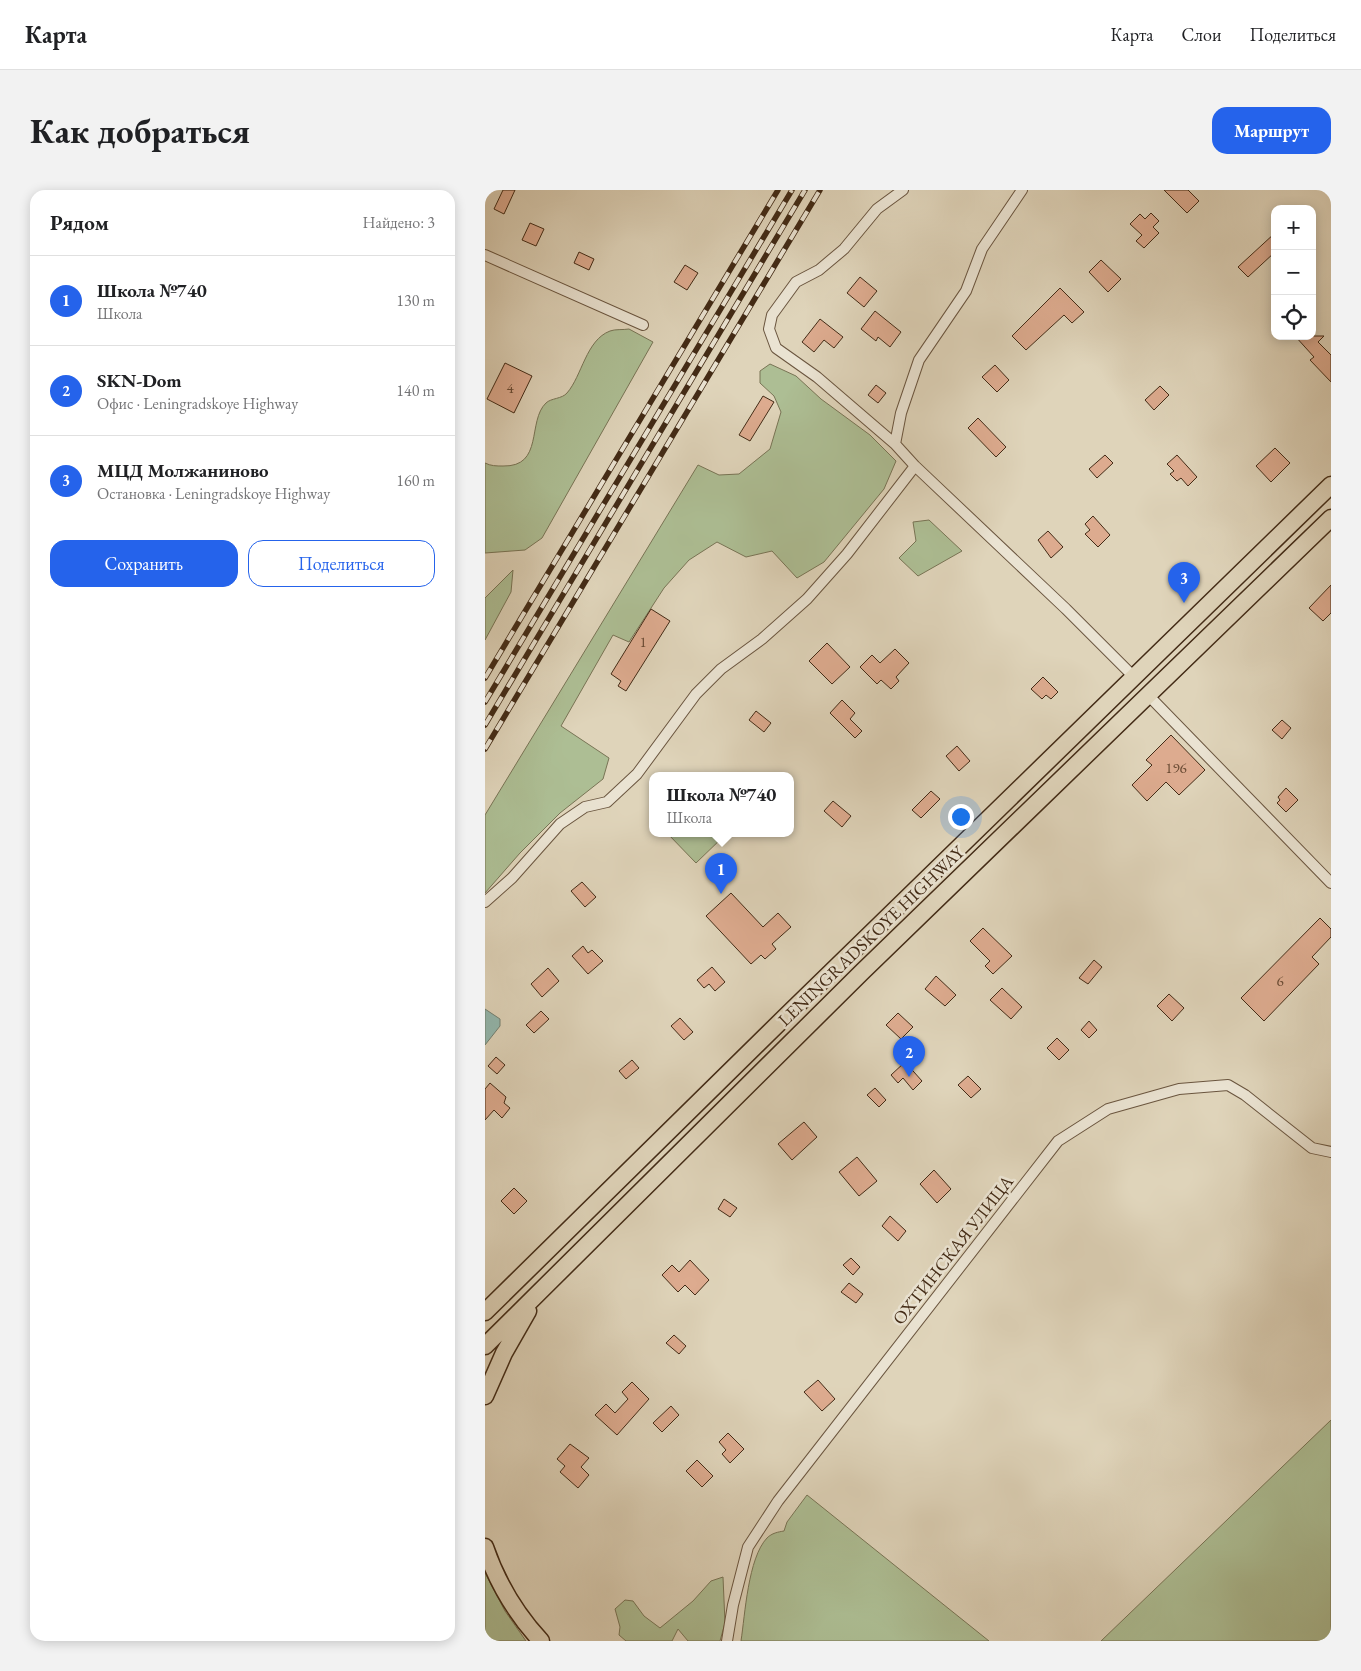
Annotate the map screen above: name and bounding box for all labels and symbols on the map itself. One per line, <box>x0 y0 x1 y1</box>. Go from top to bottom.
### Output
house number: 4 <box>506 378 514 397</box>
pin: 3 <box>1168 562 1200 603</box>
house number: 1 <box>639 632 647 651</box>
house number: 196 <box>1165 758 1187 777</box>
your location <box>948 804 974 830</box>
street label: LENINGRADSKOYE HIGHWAY <box>773 839 970 1031</box>
pin: 1 <box>705 853 737 894</box>
house number: 6 <box>1276 971 1284 990</box>
pin: 2 <box>893 1036 925 1077</box>
street label: ОХТИНСКАЯ УЛИЦА <box>887 1170 1019 1329</box>

